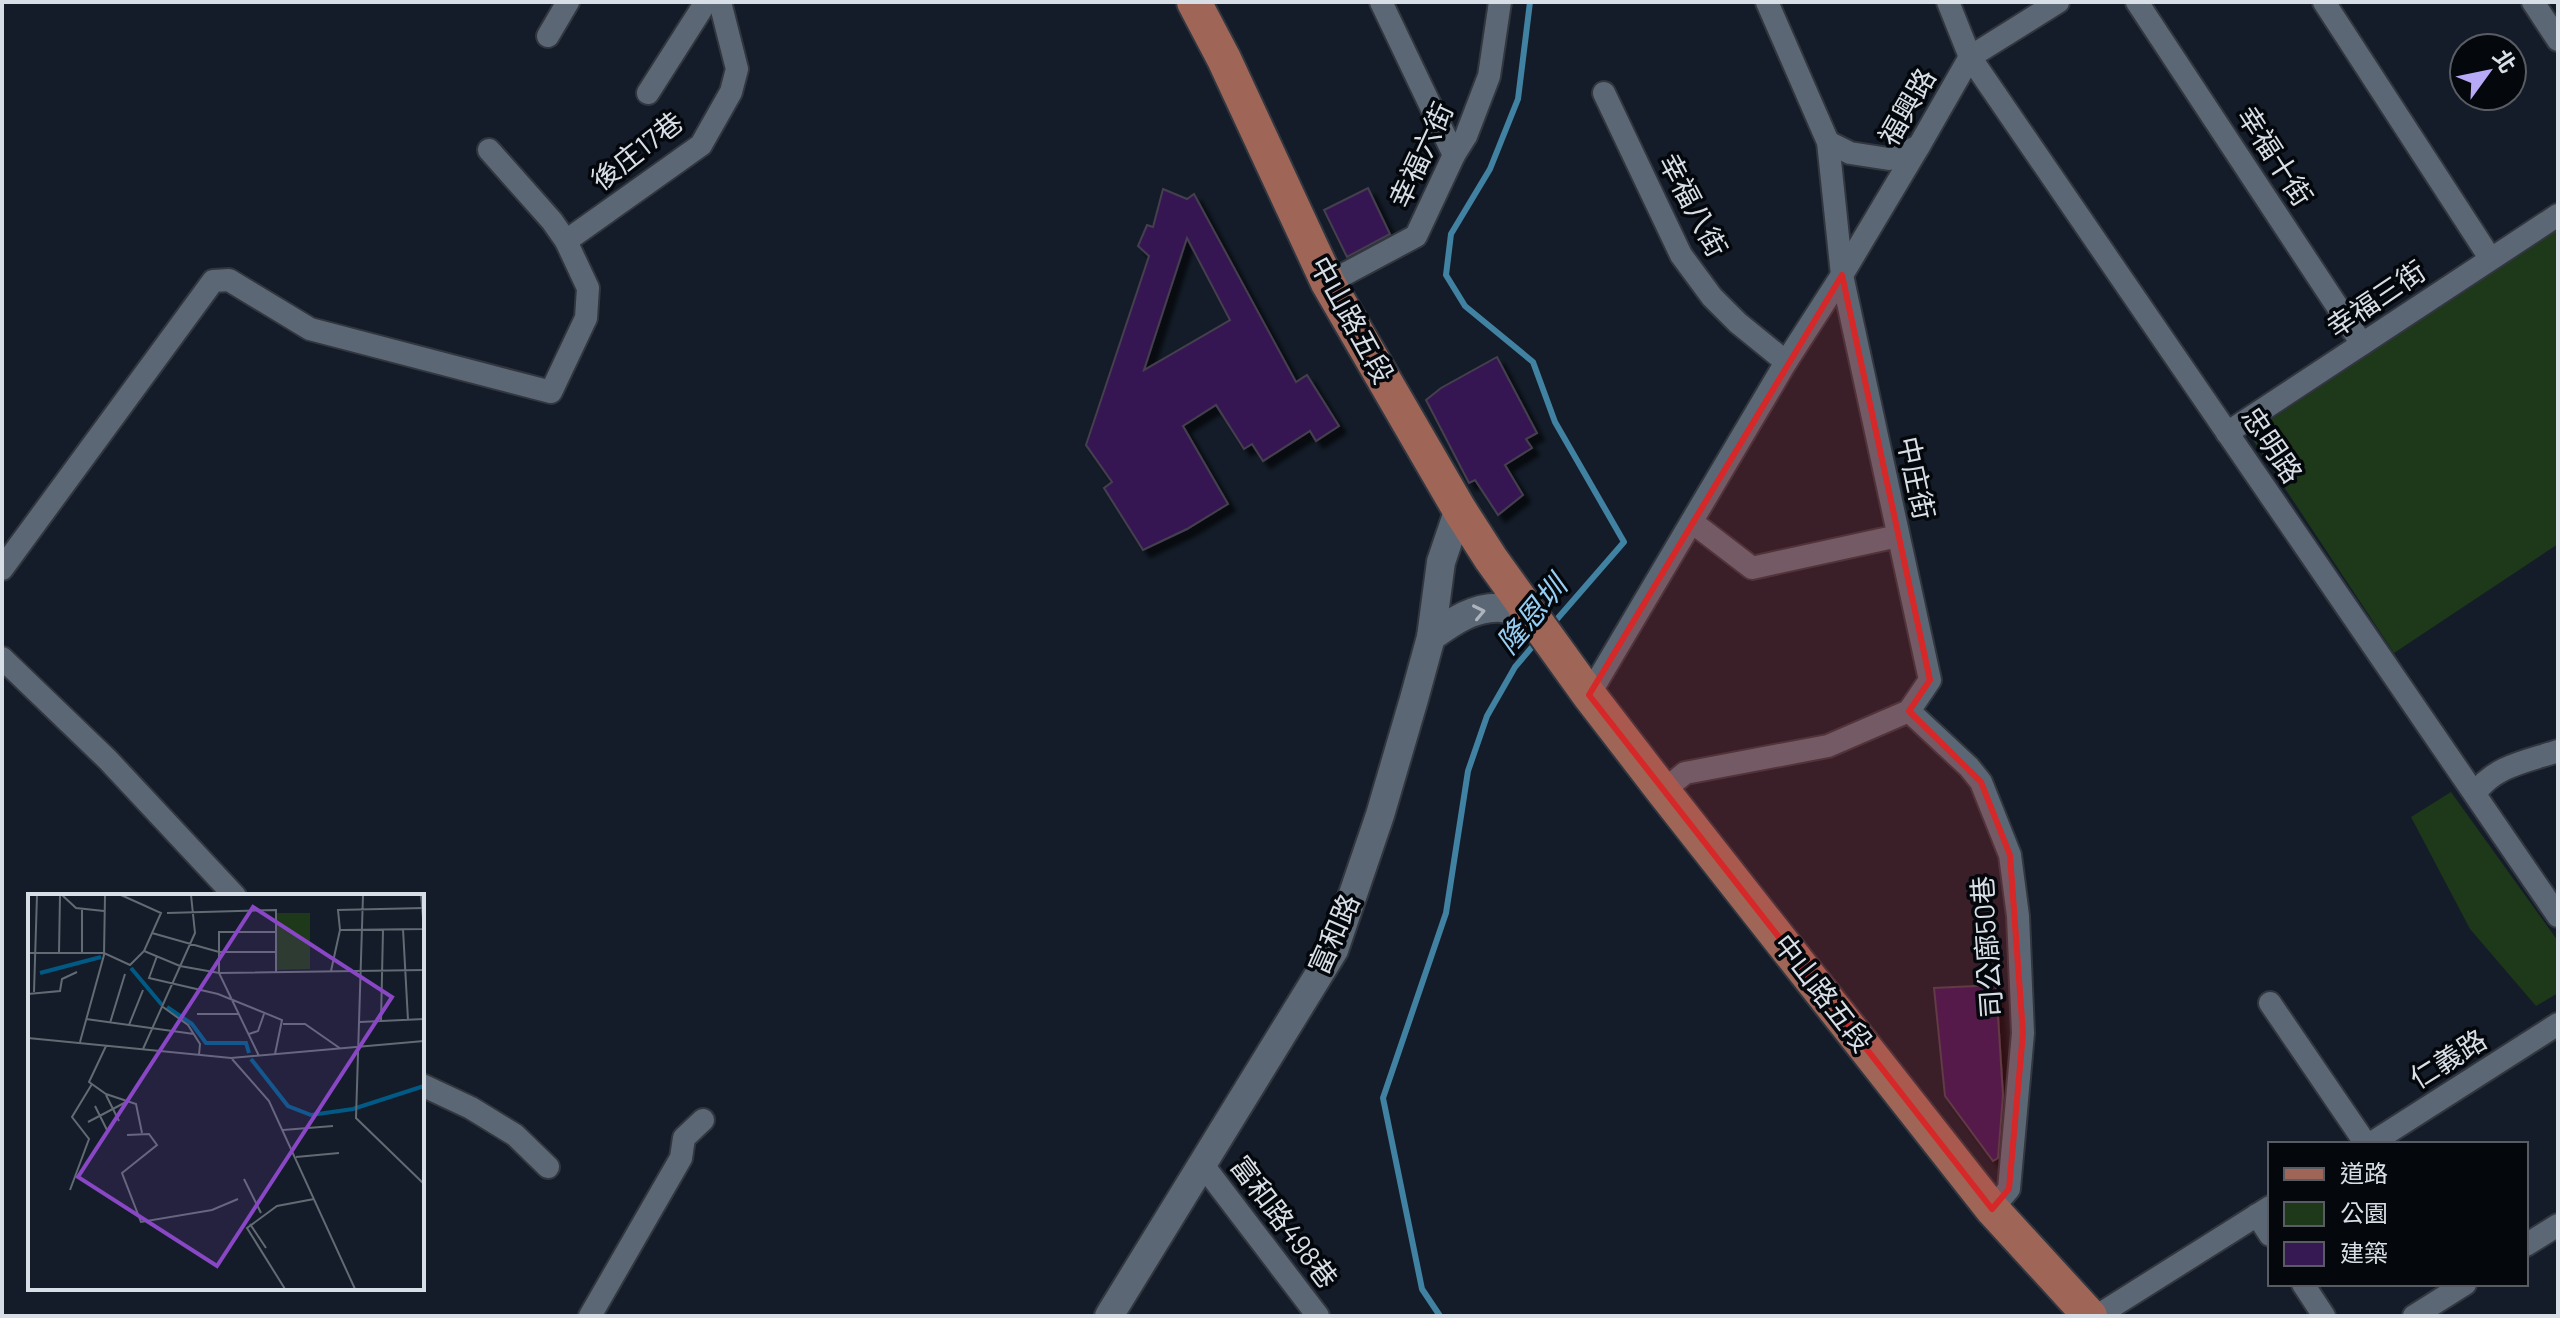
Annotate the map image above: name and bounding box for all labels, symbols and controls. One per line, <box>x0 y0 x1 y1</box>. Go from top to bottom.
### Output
north arrow <box>2448 32 2528 112</box>
text: 北 <box>2489 44 2523 77</box>
street label: 福興路 <box>1870 62 1942 151</box>
street label: 幸福六街 <box>1381 97 1459 213</box>
street label: 幸福十街 <box>2231 99 2321 212</box>
street label: 後庄17巷 <box>584 104 689 197</box>
street label: 幸福八街 <box>1653 147 1735 262</box>
street label: 中山路五段 <box>1304 250 1402 389</box>
street label: 幸福三街 <box>2320 253 2431 344</box>
street label: 忠明路 <box>2235 400 2310 489</box>
street label: 中庄街 <box>1892 433 1942 522</box>
water label: 隆恩圳 <box>1488 565 1576 660</box>
one-way arrow <box>1472 604 1486 621</box>
street label: 司公廍50巷 <box>1964 875 2008 1019</box>
street label: 富和路 <box>1300 888 1366 979</box>
inset map <box>28 894 424 1290</box>
street label: 中山路五段 <box>1767 927 1880 1058</box>
street label: 仁義路 <box>2403 1021 2492 1095</box>
legend <box>2268 1142 2528 1286</box>
street label: 富和路498巷 <box>1224 1149 1346 1294</box>
text: 道路 <box>2340 1158 2388 1187</box>
text: 公園 <box>2340 1198 2388 1227</box>
text: 建築 <box>2340 1238 2388 1267</box>

